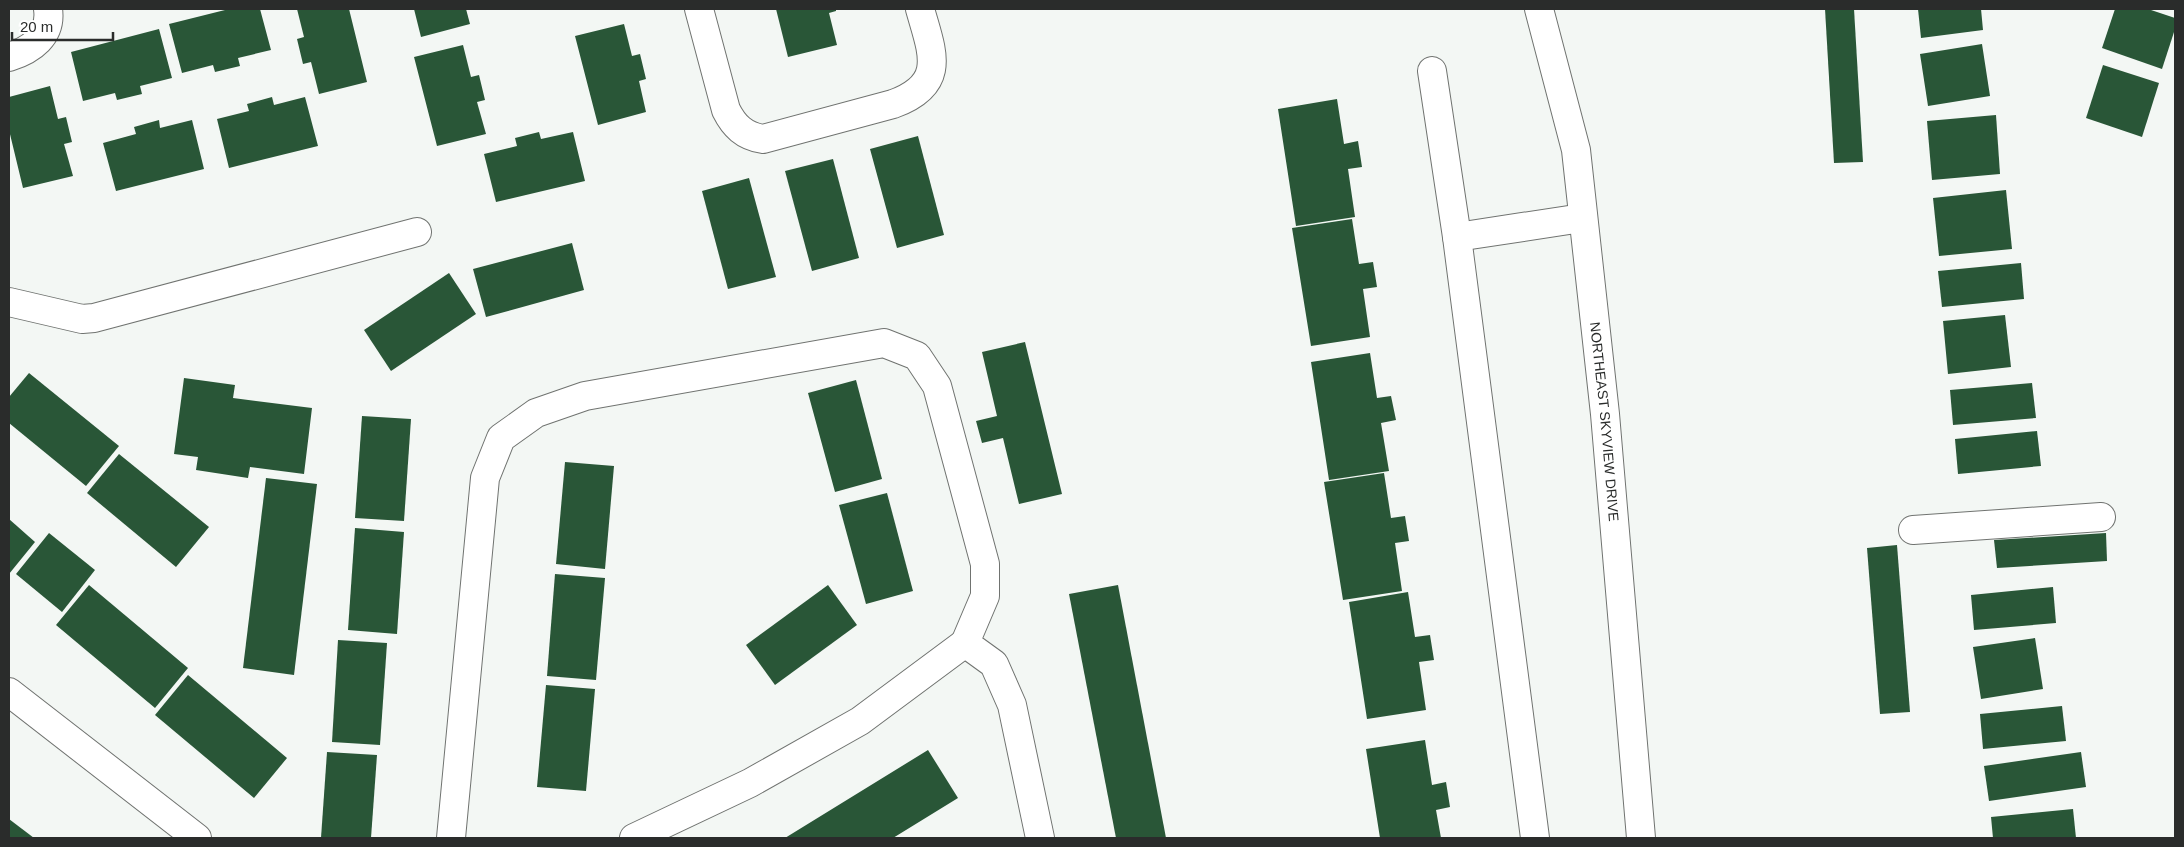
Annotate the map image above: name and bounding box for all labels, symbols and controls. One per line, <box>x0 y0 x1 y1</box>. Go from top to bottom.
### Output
scale bar <box>12 10 114 42</box>
text: 20 m <box>20 18 53 35</box>
street label: NORTHEAST SKYVIEW DRIVE <box>1587 321 1622 522</box>

